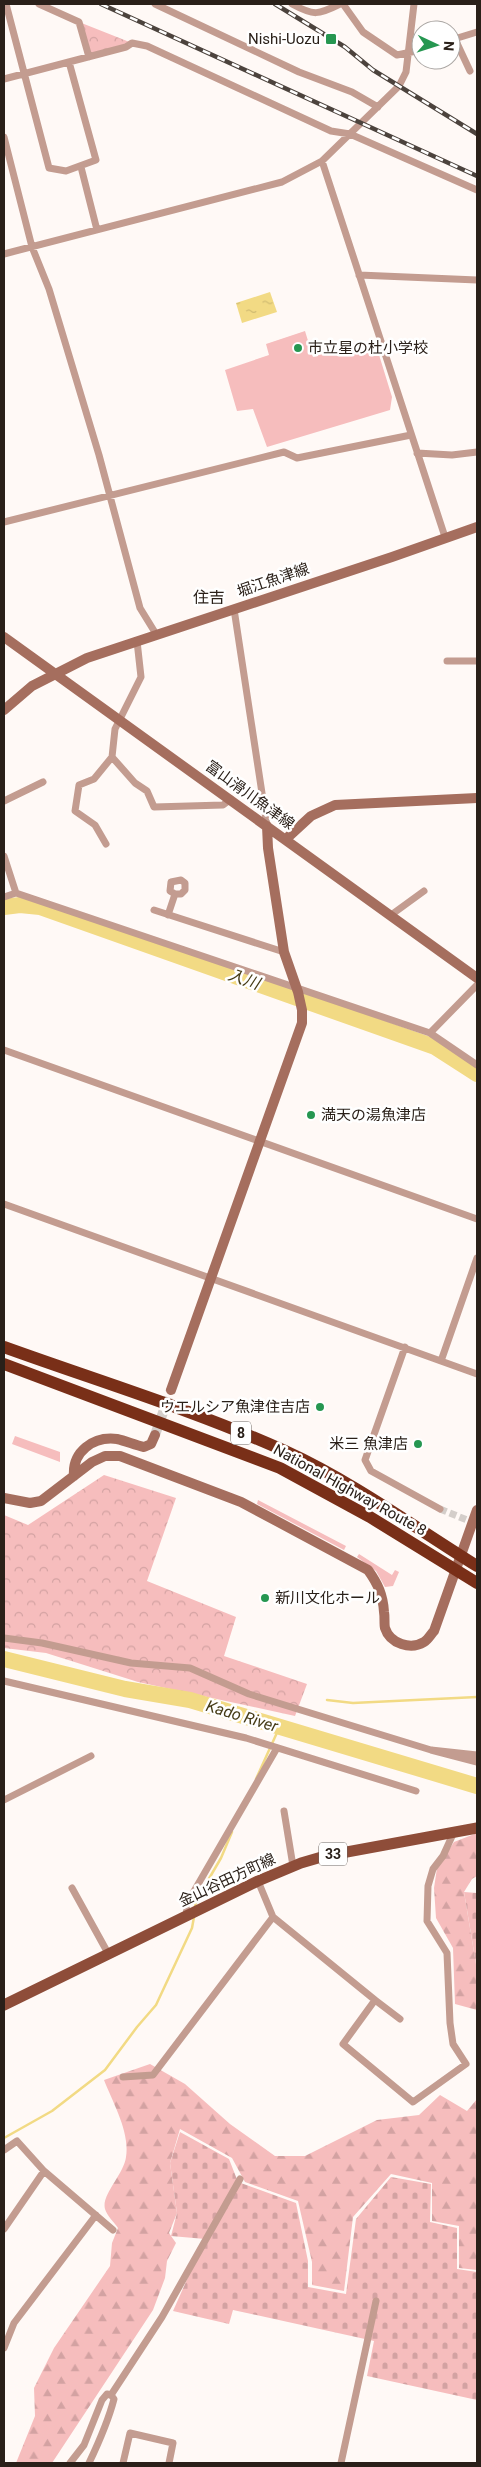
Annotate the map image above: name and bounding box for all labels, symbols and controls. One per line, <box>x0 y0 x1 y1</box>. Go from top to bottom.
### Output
north arrow <box>411 20 461 70</box>
place label: Nishi-Uozu <box>248 30 320 48</box>
marker: Nishi-Uozu <box>324 32 338 46</box>
text: N <box>441 40 457 51</box>
place label: 市立星の杜小学校 <box>308 339 428 357</box>
marker: 市立星の杜小学校 <box>292 342 304 354</box>
street label: 堀江魚津線 <box>235 559 311 601</box>
district label: 住吉 <box>193 588 225 607</box>
street label: 富山滑川魚津線 <box>202 757 298 833</box>
water label: 入川 <box>226 965 264 994</box>
place label: 満天の湯魚津店 <box>321 1106 426 1124</box>
marker: 満天の湯魚津店 <box>305 1109 317 1121</box>
place label: ウエルシア魚津住吉店 <box>160 1398 310 1416</box>
marker: ウエルシア魚津住吉店 <box>314 1401 326 1413</box>
road number: 8 <box>231 1422 251 1445</box>
place label: 米三 魚津店 <box>329 1435 408 1453</box>
marker: 米三 魚津店 <box>412 1438 424 1450</box>
street label: National Highway Route 8 <box>270 1440 430 1540</box>
place label: 新川文化ホール <box>275 1589 380 1607</box>
marker: 新川文化ホール <box>259 1592 271 1604</box>
water label: Kado River <box>204 1696 281 1736</box>
road number: 33 <box>319 1842 347 1866</box>
street label: 金山谷田方町線 <box>176 1850 278 1910</box>

